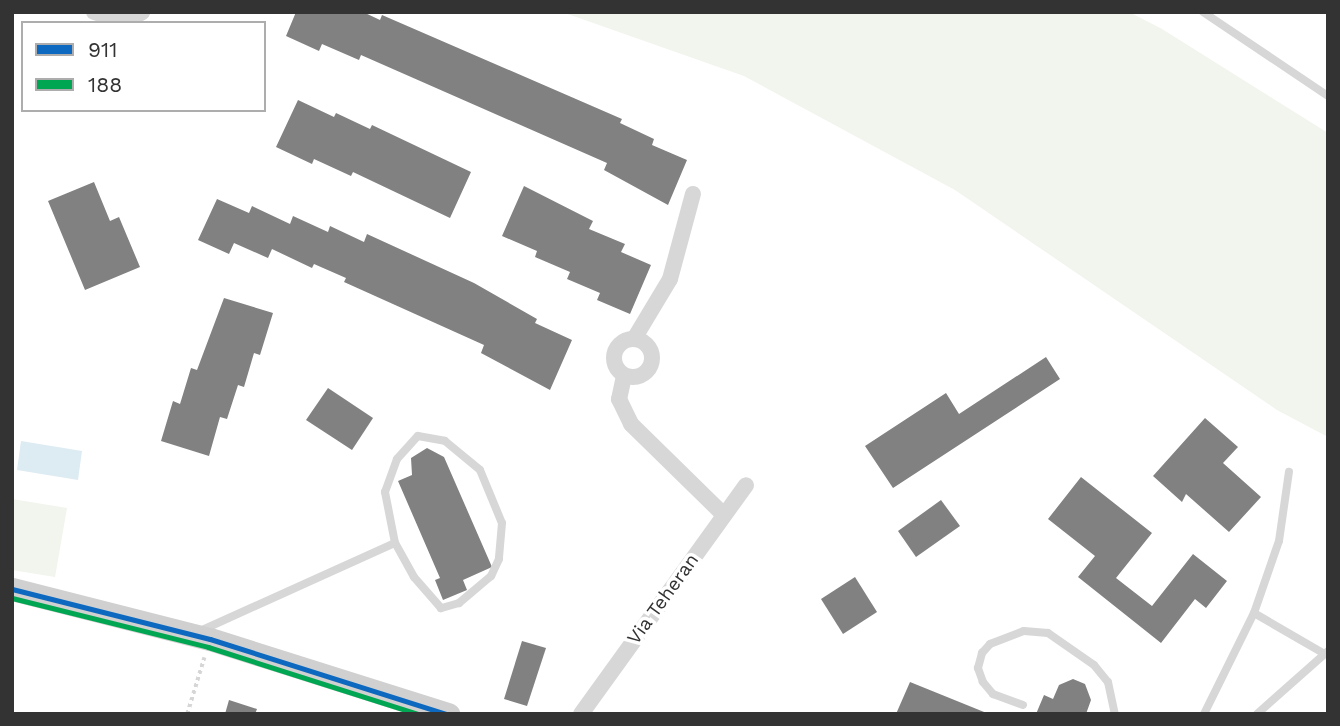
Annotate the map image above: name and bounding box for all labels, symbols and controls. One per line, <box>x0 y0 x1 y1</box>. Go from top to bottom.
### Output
legend <box>21 21 266 112</box>
text: 911 <box>88 37 117 62</box>
text: 188 <box>88 72 122 97</box>
street label: Via Teheran <box>622 549 704 649</box>

